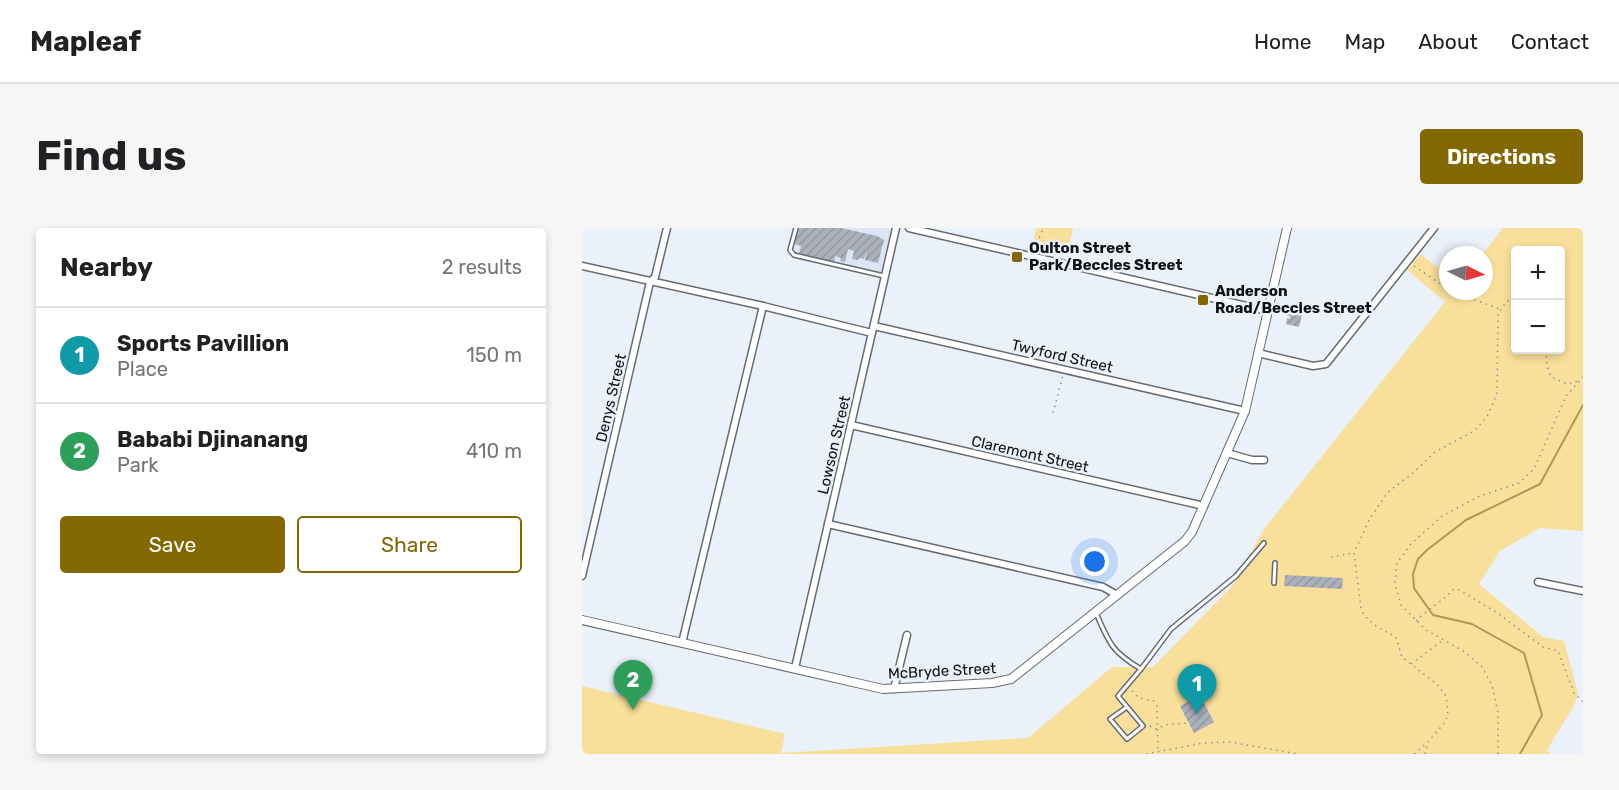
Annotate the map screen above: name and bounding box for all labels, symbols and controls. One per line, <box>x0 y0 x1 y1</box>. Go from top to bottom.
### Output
text: Mapleaf <box>30 25 141 58</box>
text: Home <box>1254 29 1311 54</box>
text: Map <box>1344 29 1385 54</box>
text: About <box>1418 29 1478 54</box>
text: Contact <box>1511 29 1589 54</box>
button: Directions <box>1420 129 1583 184</box>
text: Find us <box>36 131 187 181</box>
place label: Oulton Street Park/Beccles Street <box>1029 239 1182 274</box>
north arrow <box>1439 246 1493 300</box>
map controls <box>1511 246 1565 354</box>
button: + <box>1511 246 1565 300</box>
marker: Oulton Street Park/Beccles Street <box>1010 250 1024 264</box>
text: Nearby <box>60 252 153 283</box>
text: 2 results <box>442 255 522 279</box>
place label: Anderson Road/Beccles Street <box>1215 282 1372 317</box>
marker: Anderson Road/Beccles Street <box>1196 293 1210 307</box>
button: − <box>1511 300 1565 354</box>
text: Sports Pavillion <box>117 330 289 357</box>
street label: Twyford Street <box>1009 336 1115 376</box>
text: 1 <box>75 343 84 367</box>
text: 150 m <box>466 343 522 367</box>
street label: Denys Street <box>592 352 630 444</box>
text: Place <box>117 357 168 381</box>
street label: Lowson Street <box>814 394 854 496</box>
text: Bababi Djinanang <box>117 426 308 453</box>
street label: Claremont Street <box>970 432 1090 476</box>
text: 2 <box>73 439 86 463</box>
text: 410 m <box>466 439 522 463</box>
text: Park <box>117 453 159 477</box>
button: Save <box>60 516 285 573</box>
button: Share <box>297 516 522 573</box>
your location <box>1080 547 1109 576</box>
street label: McBryde Street <box>887 659 997 683</box>
pin: 2 <box>614 660 652 710</box>
pin: 1 <box>1178 664 1216 714</box>

